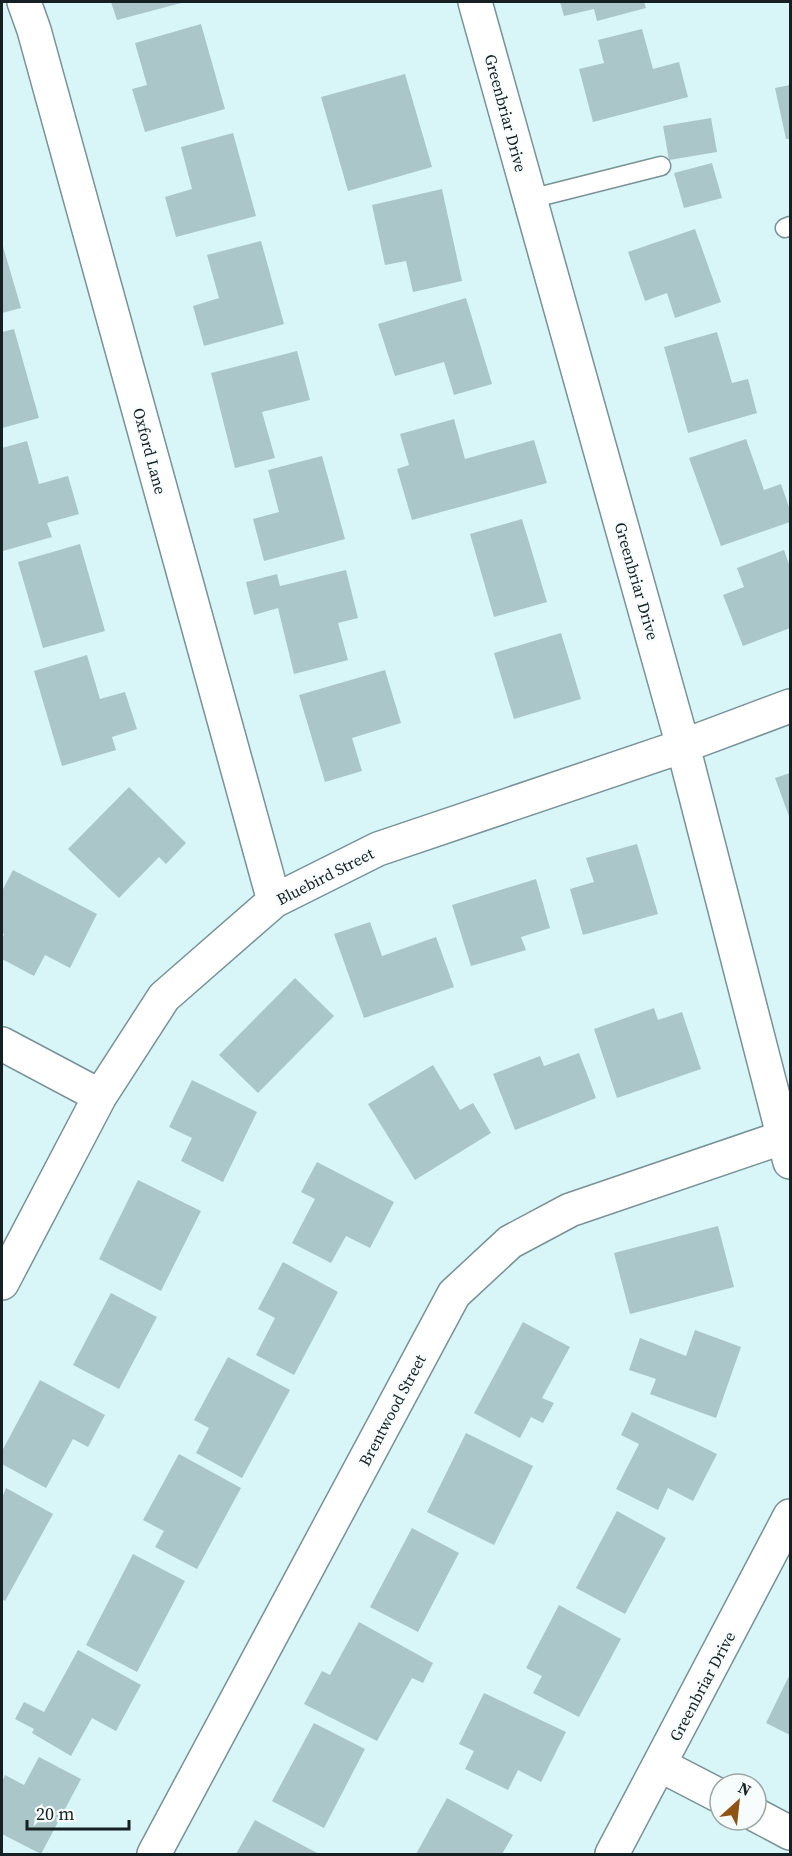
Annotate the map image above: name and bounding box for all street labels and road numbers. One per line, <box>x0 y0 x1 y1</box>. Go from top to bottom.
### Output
street label: Greenbriar Drive <box>480 51 532 175</box>
street label: Oxford Lane <box>128 405 172 497</box>
street label: Greenbriar Drive <box>610 520 664 642</box>
street label: Bluebird Street <box>273 842 378 910</box>
street label: Brentwood Street <box>353 1350 431 1470</box>
street label: Greenbriar Drive <box>664 1627 740 1745</box>

